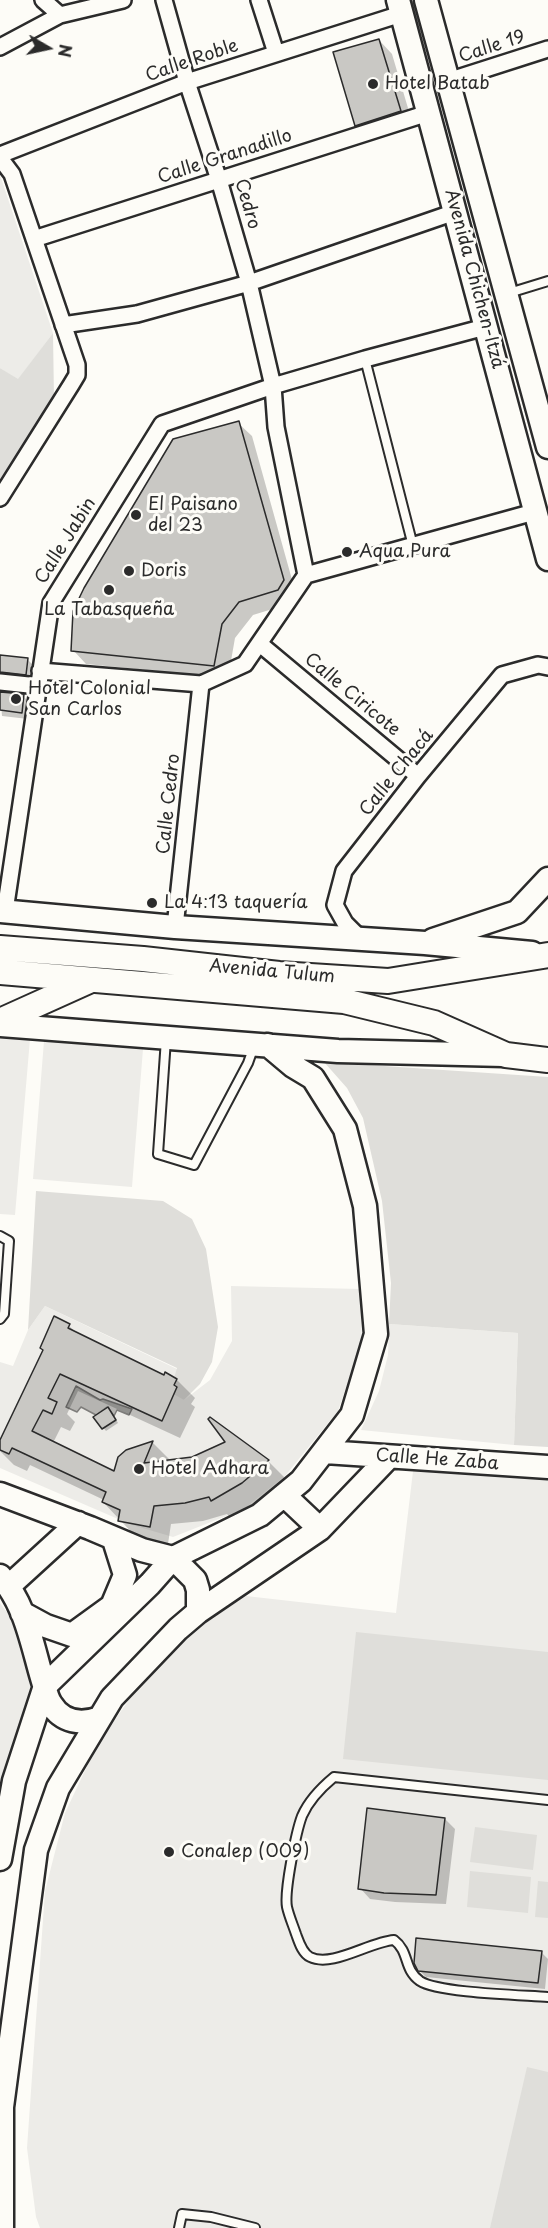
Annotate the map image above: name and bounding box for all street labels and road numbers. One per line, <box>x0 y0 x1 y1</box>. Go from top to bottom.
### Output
street label: Calle 19 <box>456 26 528 68</box>
street label: Calle Roble <box>143 35 241 87</box>
street label: Calle Granadillo <box>155 125 295 189</box>
street label: Cedro <box>230 176 264 232</box>
street label: Avenida Chichen-Itzá <box>440 187 508 371</box>
street label: Calle Jabin <box>31 494 101 588</box>
street label: Calle Ciricote <box>300 649 404 741</box>
street label: Calle Chacá <box>355 725 439 821</box>
street label: Calle Cedro <box>153 753 185 855</box>
street label: Avenida Tulum <box>208 956 336 988</box>
street label: Calle He Zaba <box>375 1445 499 1475</box>

